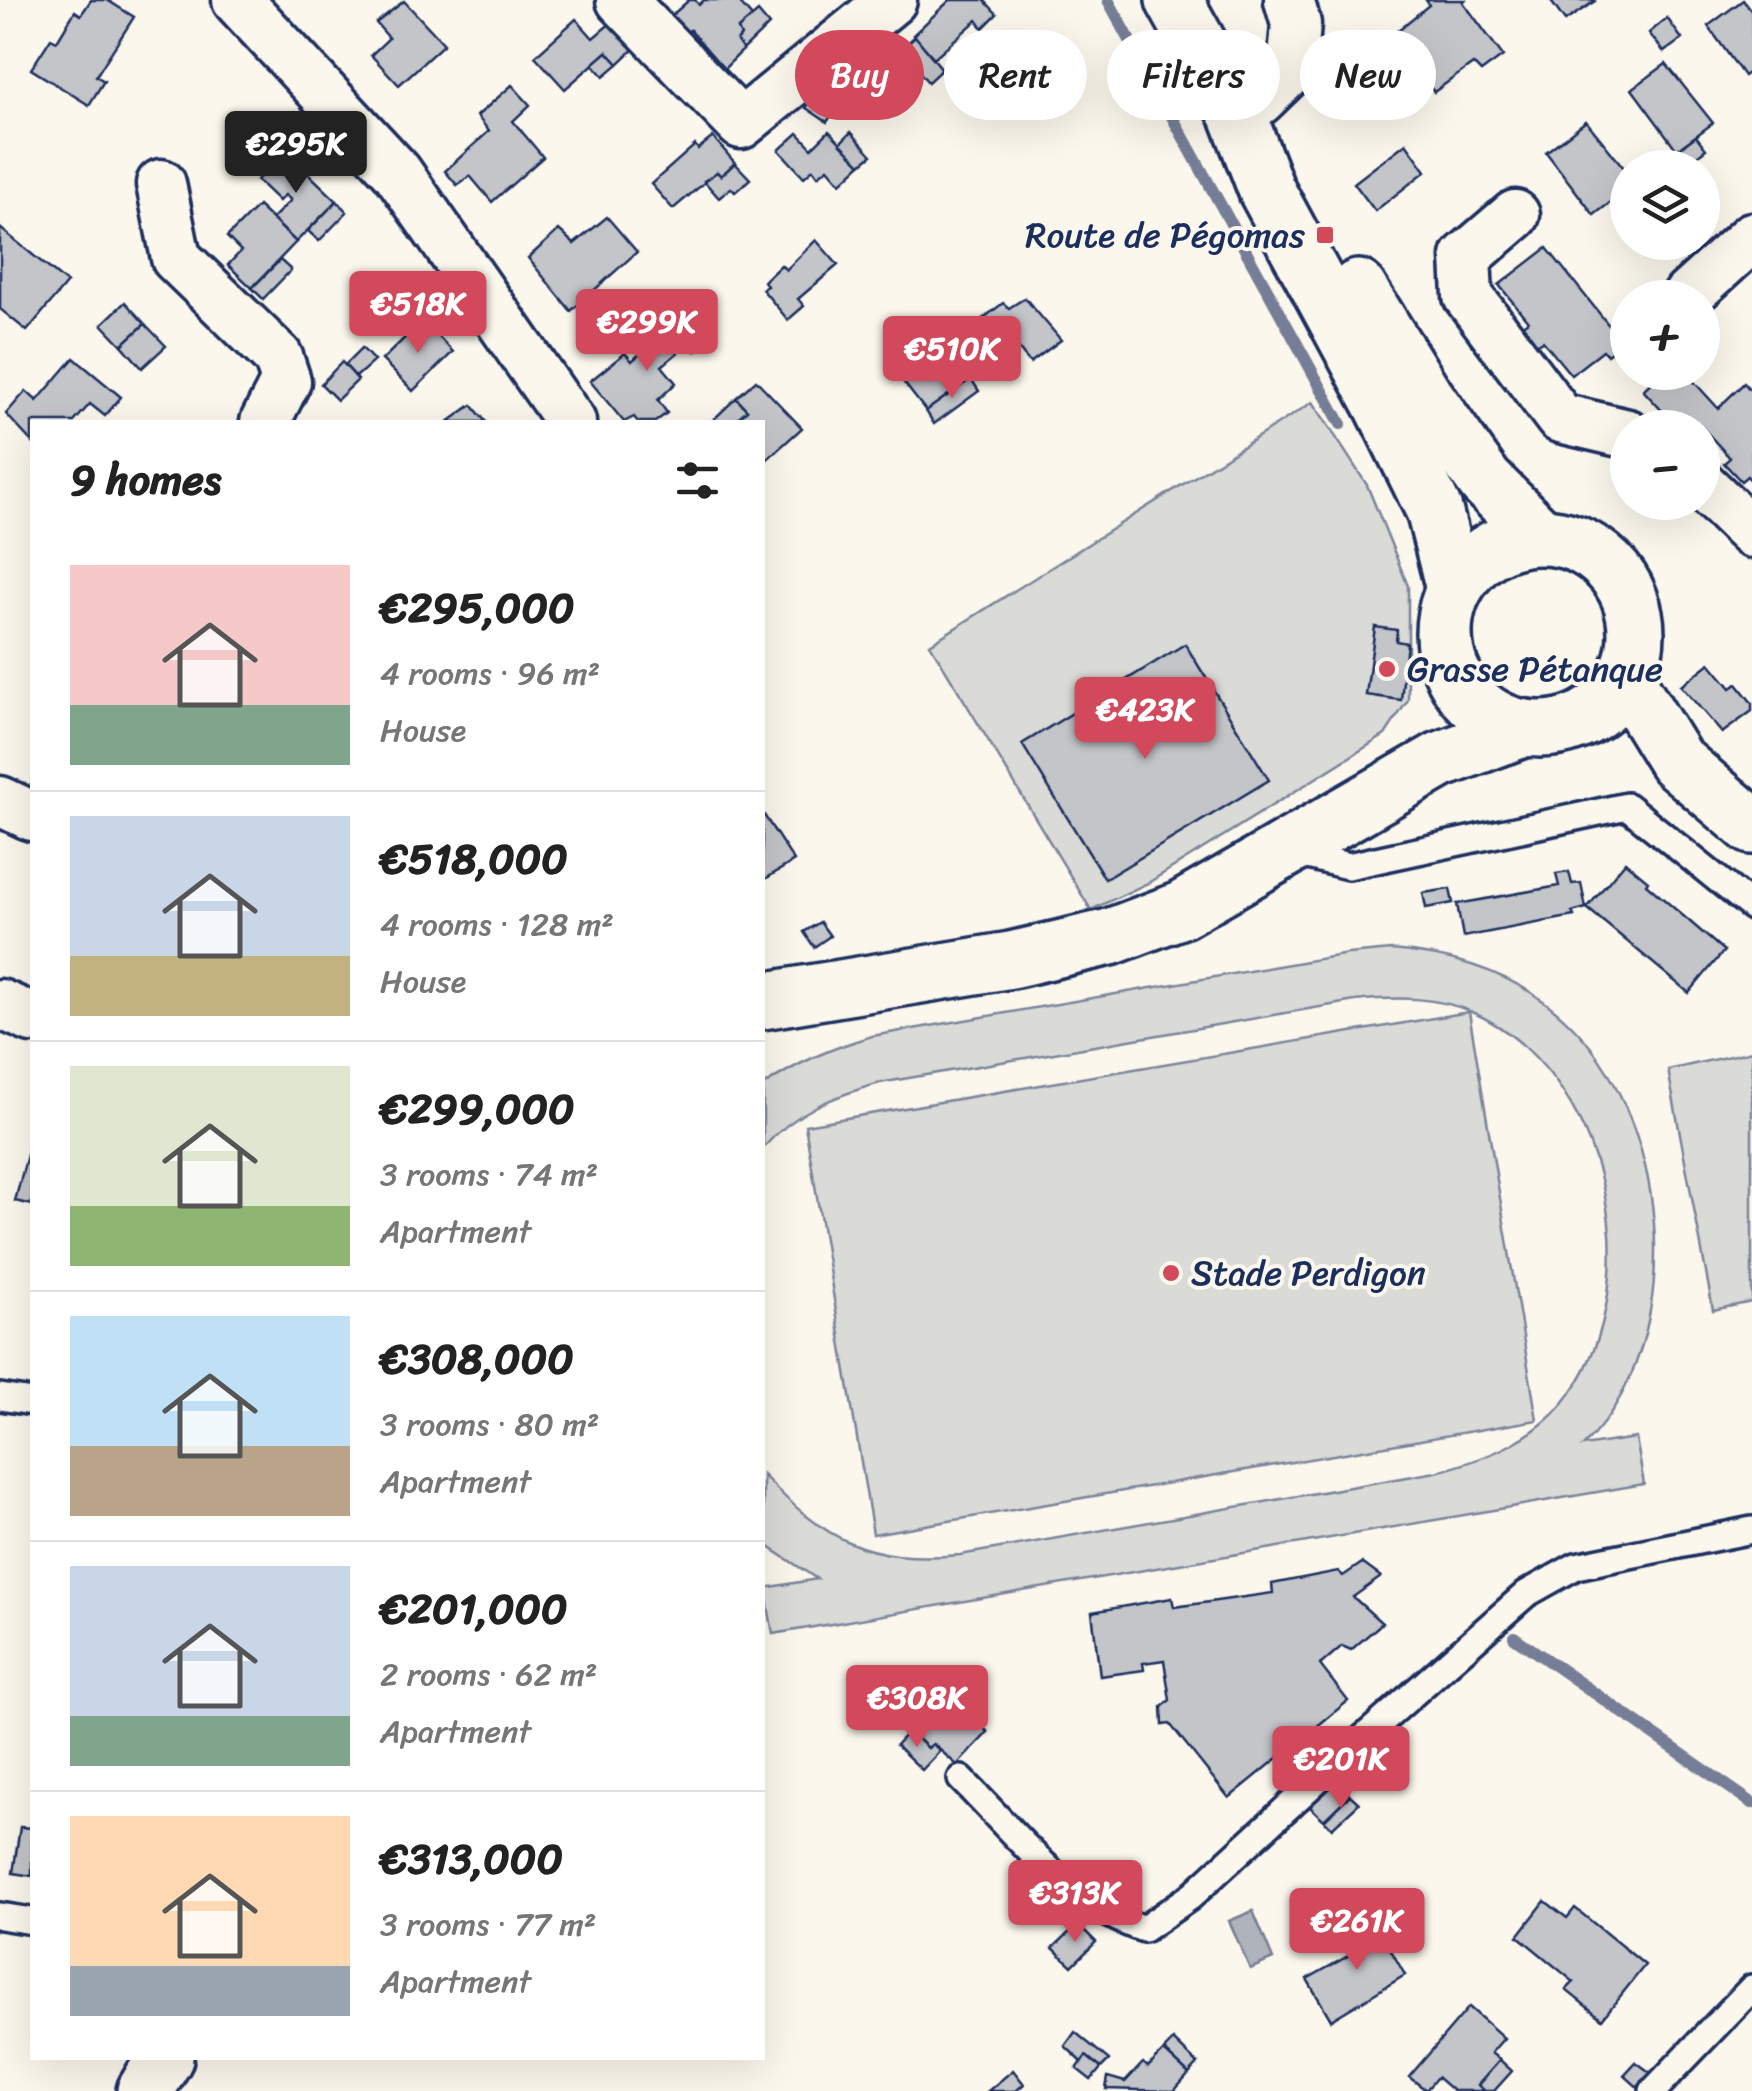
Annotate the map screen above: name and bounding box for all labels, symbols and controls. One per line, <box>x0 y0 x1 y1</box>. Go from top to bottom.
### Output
chip: Buy <box>795 30 924 120</box>
chip: Rent <box>944 30 1087 120</box>
chip: Filters <box>1107 30 1280 120</box>
chip: New <box>1300 30 1436 120</box>
pin: €295K <box>226 111 366 196</box>
text: €295K <box>247 115 345 172</box>
map controls <box>1610 150 1720 520</box>
button: layers <box>1610 150 1720 260</box>
place label: Route de Pégomas <box>1025 204 1305 266</box>
marker: Route de Pégomas <box>1314 224 1336 246</box>
pin: €518K <box>348 271 488 356</box>
text: €518K <box>371 275 465 332</box>
button: + <box>1610 280 1720 390</box>
pin: €299K <box>577 289 717 374</box>
text: €299K <box>598 293 696 350</box>
pin: €510K <box>882 316 1022 401</box>
text: €510K <box>905 320 999 377</box>
button: − <box>1610 410 1720 520</box>
text: 9 homes <box>70 443 221 517</box>
icon: filters <box>670 453 725 508</box>
text: €295,000 <box>380 571 575 645</box>
icon: home <box>150 605 270 725</box>
place label: Grasse Pétanque <box>1407 638 1663 700</box>
text: 4 rooms · 96 m² <box>380 645 600 702</box>
marker: Grasse Pétanque <box>1376 658 1398 680</box>
pin: €423K <box>1075 677 1215 762</box>
text: €423K <box>1097 681 1193 738</box>
text: House <box>380 702 466 759</box>
text: €518,000 <box>380 822 568 896</box>
icon: home <box>150 856 270 976</box>
text: 4 rooms · 128 m² <box>380 896 614 953</box>
text: House <box>380 953 466 1010</box>
text: €299,000 <box>380 1072 575 1146</box>
icon: home <box>150 1106 270 1226</box>
text: 3 rooms · 74 m² <box>380 1146 598 1203</box>
text: Apartment <box>380 1203 531 1260</box>
place label: Stade Perdigon <box>1191 1242 1426 1304</box>
marker: Stade Perdigon <box>1160 1262 1182 1284</box>
text: €308,000 <box>380 1322 574 1396</box>
icon: home <box>150 1356 270 1476</box>
text: 3 rooms · 80 m² <box>380 1396 599 1453</box>
text: Apartment <box>380 1453 531 1510</box>
text: €201,000 <box>380 1572 568 1646</box>
icon: home <box>150 1606 270 1726</box>
text: 2 rooms · 62 m² <box>380 1646 597 1703</box>
pin: €308K <box>847 1665 987 1750</box>
text: €308K <box>868 1669 966 1726</box>
text: Apartment <box>380 1703 531 1760</box>
pin: €201K <box>1271 1726 1411 1811</box>
text: €201K <box>1294 1730 1388 1787</box>
text: €313,000 <box>380 1822 563 1896</box>
icon: home <box>150 1856 270 1976</box>
pin: €313K <box>1005 1860 1145 1945</box>
text: €313K <box>1030 1864 1120 1921</box>
pin: €261K <box>1287 1888 1427 1973</box>
text: €261K <box>1311 1892 1403 1949</box>
text: 3 rooms · 77 m² <box>380 1896 596 1953</box>
text: Apartment <box>380 1953 531 2010</box>

